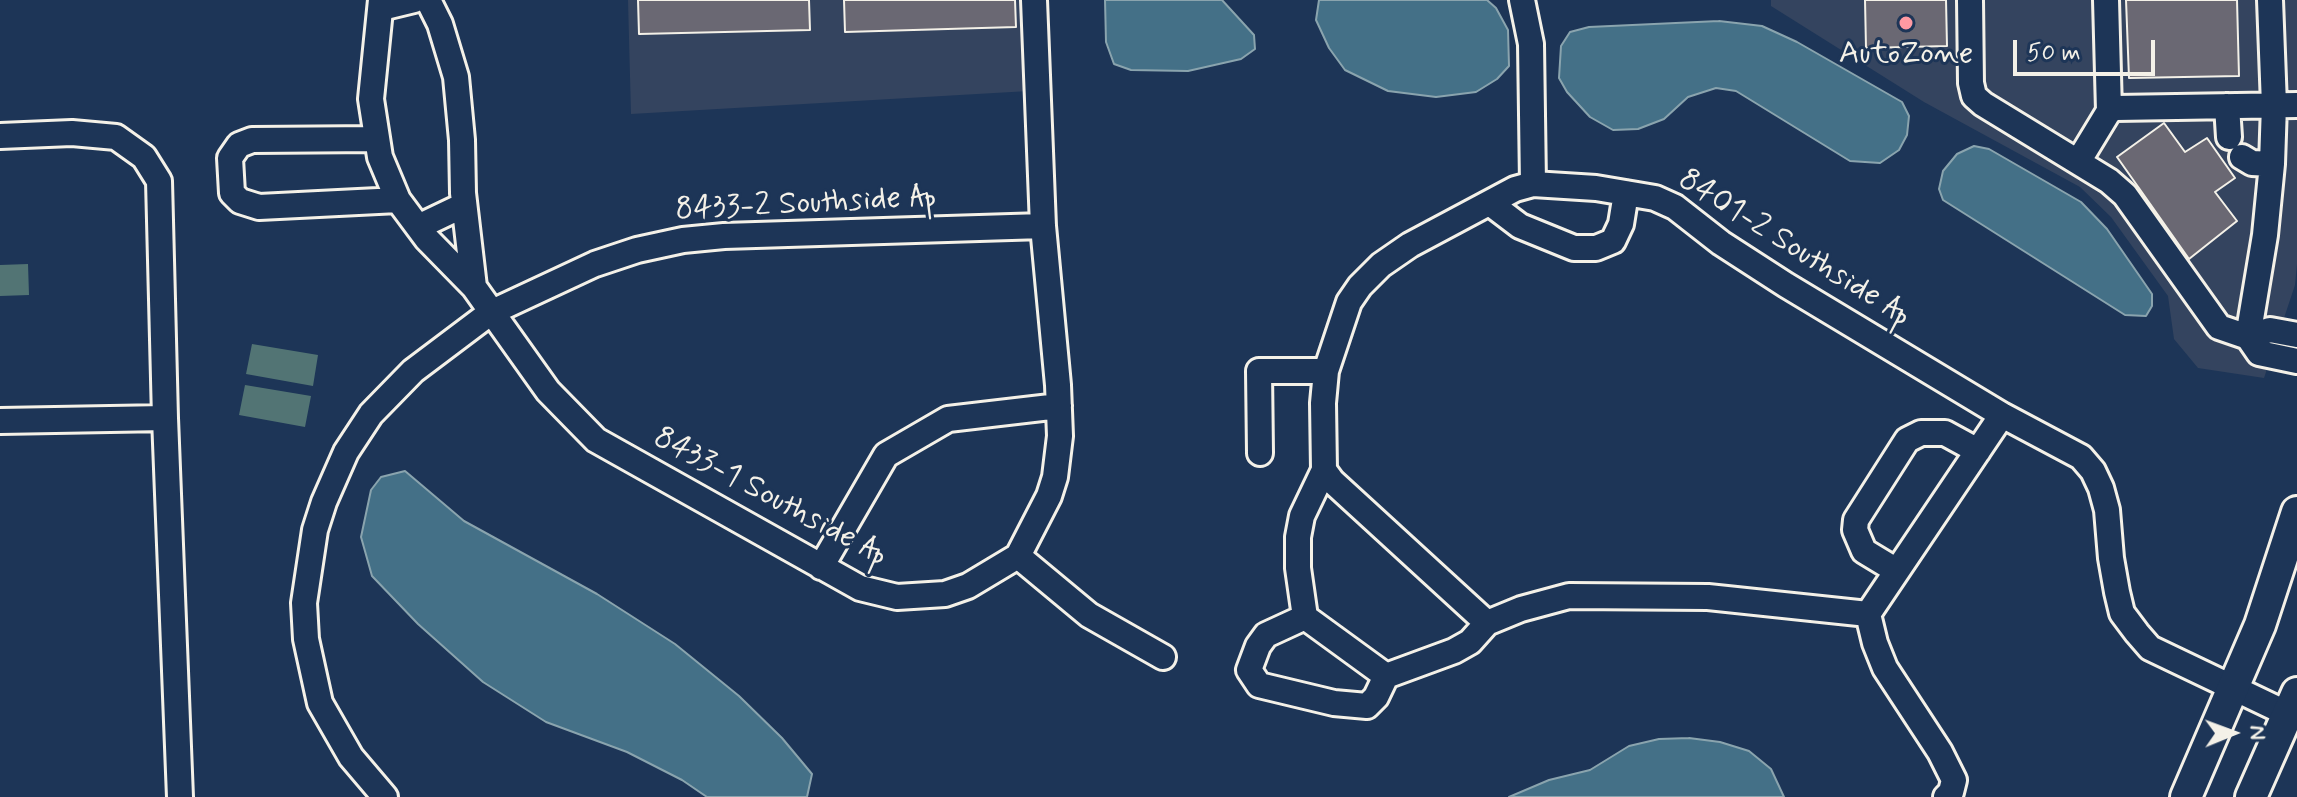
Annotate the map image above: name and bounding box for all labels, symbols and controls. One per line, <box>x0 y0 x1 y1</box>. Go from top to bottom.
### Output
marker: AutoZone <box>1897 14 1915 32</box>
scale bar <box>2017 24 2159 74</box>
place label: AutoZone <box>1839 36 1973 74</box>
text: 50 m <box>2027 38 2081 69</box>
street label: 8401-2 Southside Ap <box>1670 162 1918 336</box>
street label: 8433-2 Southside Ap <box>674 179 938 231</box>
street label: 8433-1 Southside Ap <box>646 420 894 576</box>
north arrow <box>2193 693 2273 773</box>
text: N <box>2243 725 2271 740</box>

